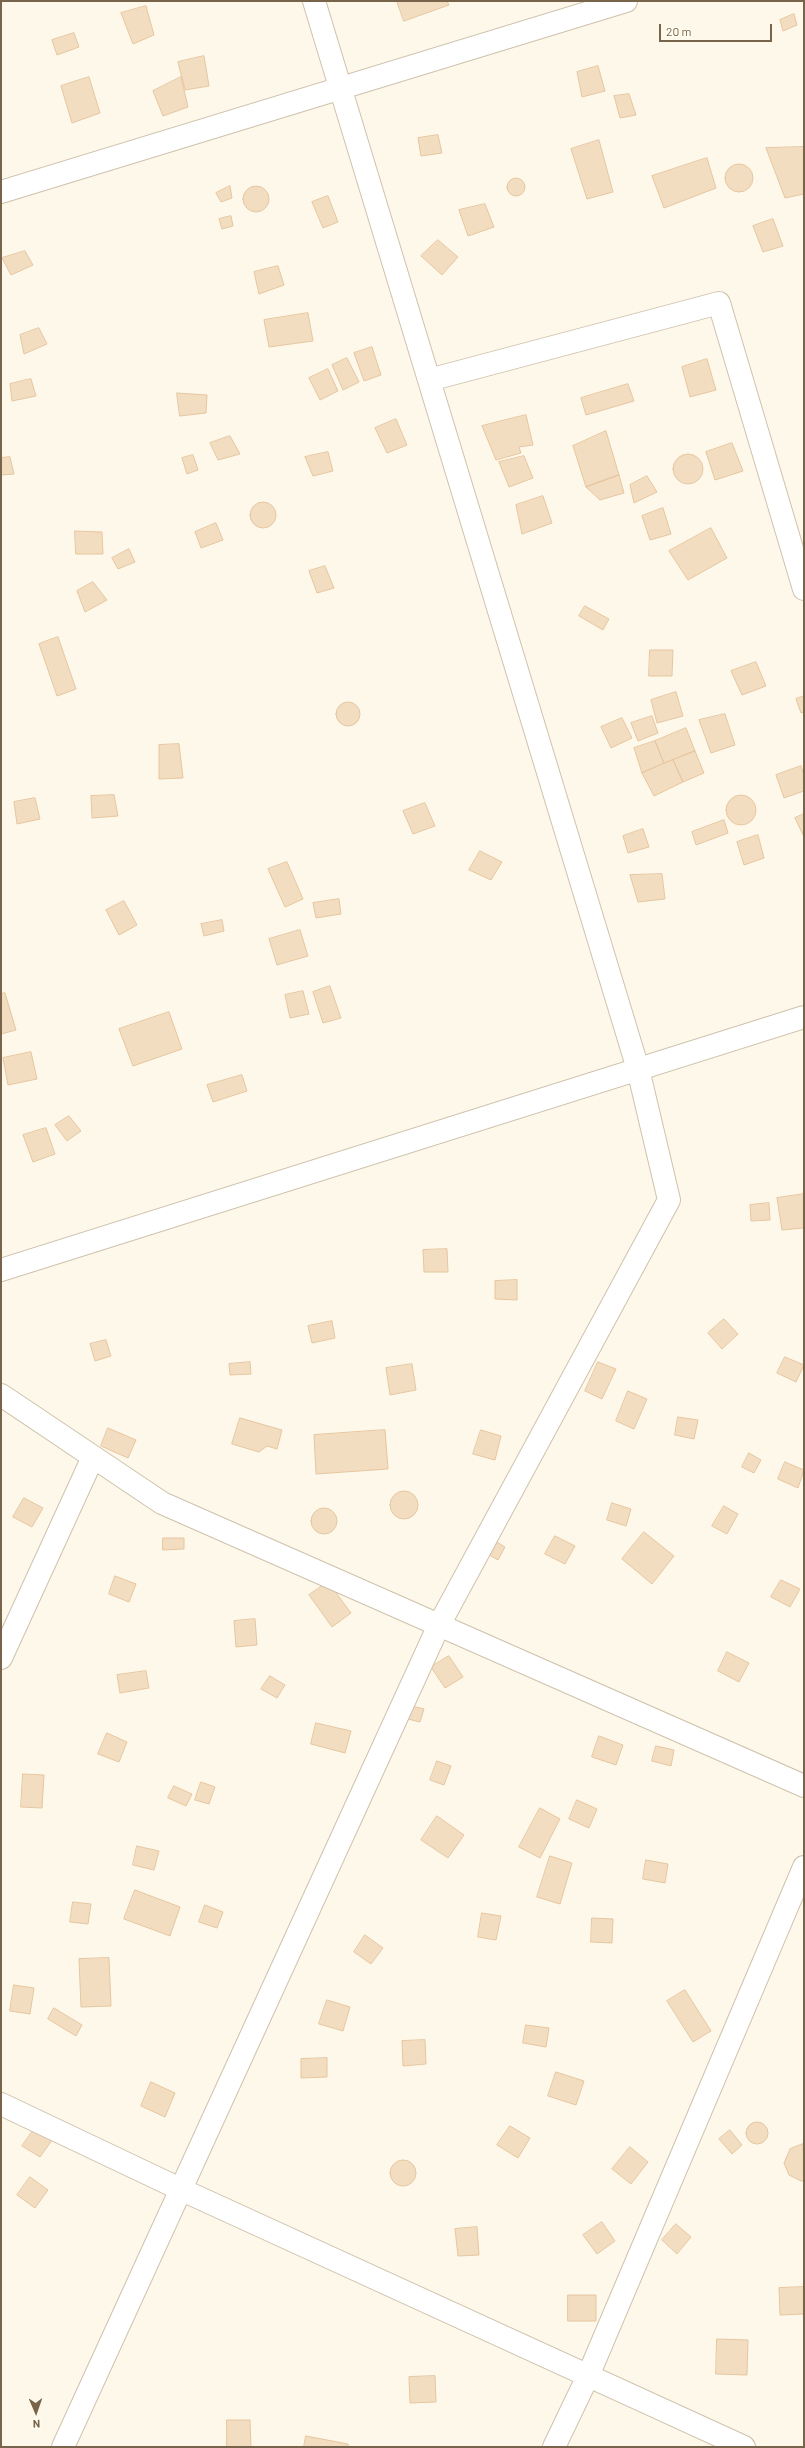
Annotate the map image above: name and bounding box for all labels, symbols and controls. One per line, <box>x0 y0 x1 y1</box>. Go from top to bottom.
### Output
scale bar <box>661 16 774 42</box>
text: 20 m <box>666 24 692 38</box>
north arrow <box>16 2392 56 2432</box>
text: N <box>33 2418 40 2431</box>

